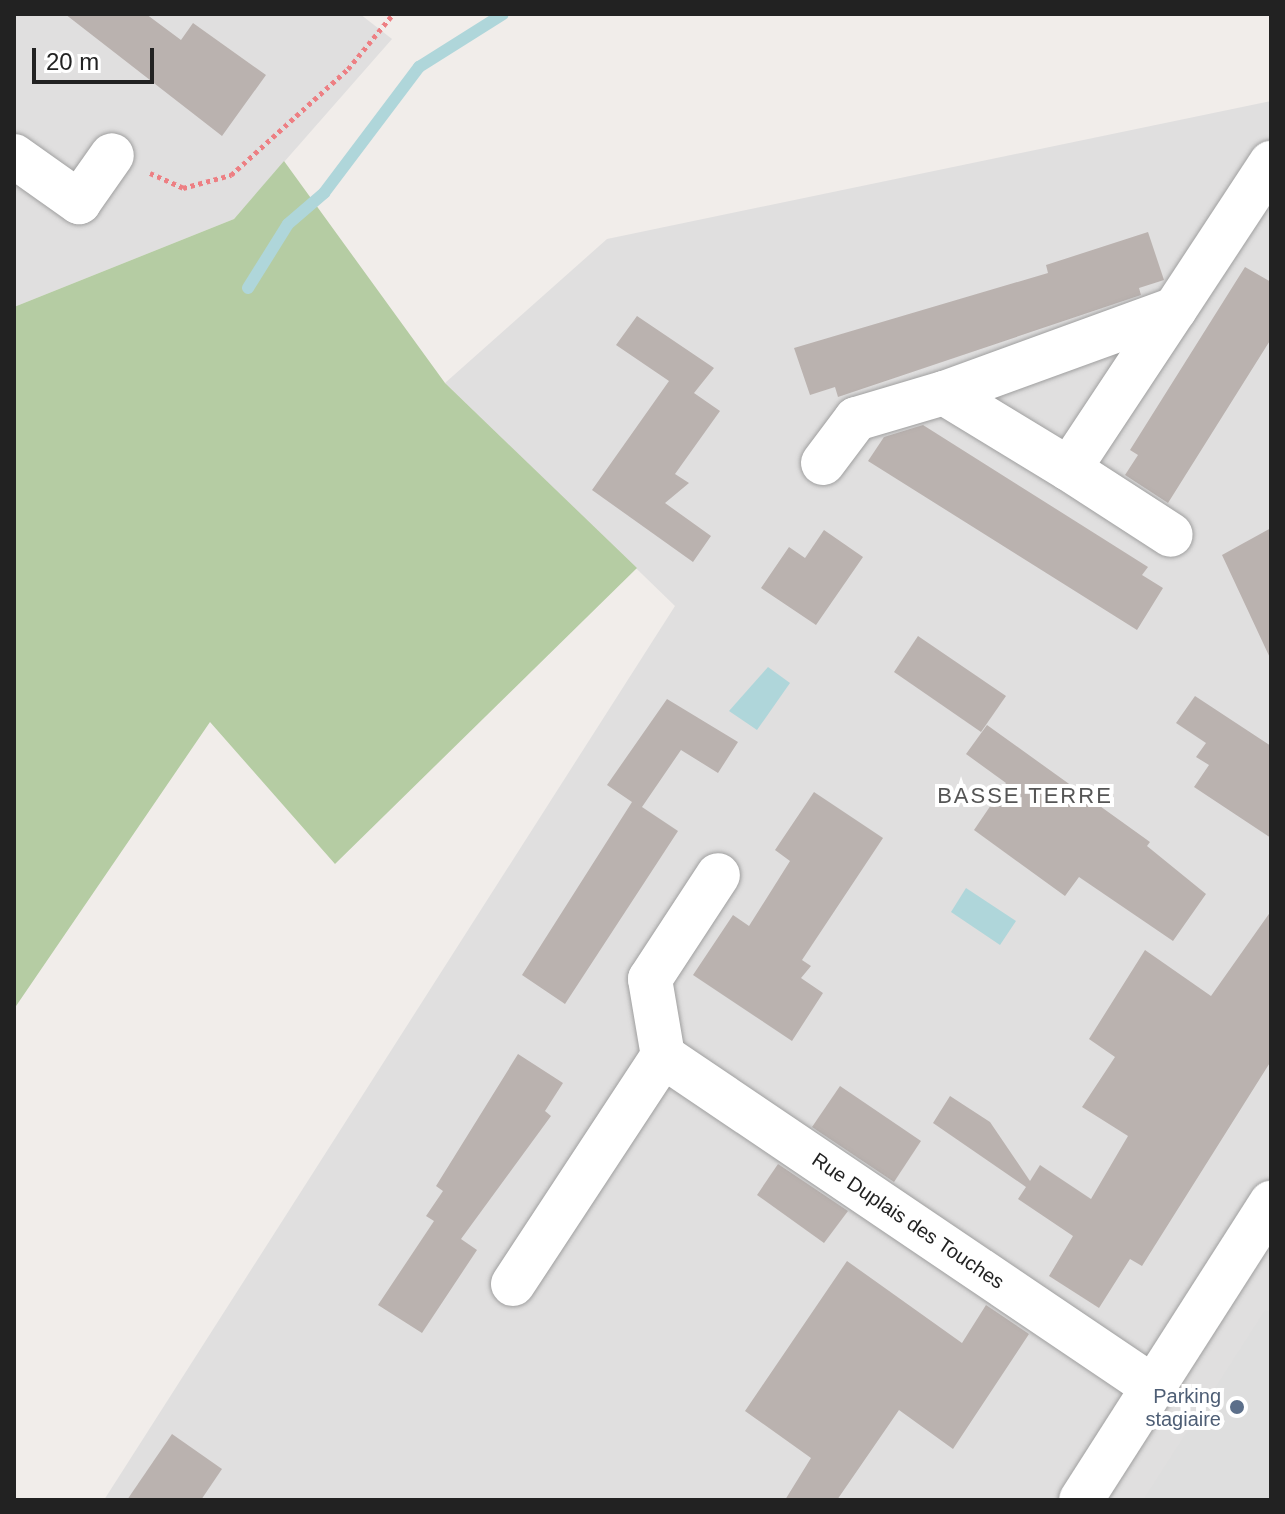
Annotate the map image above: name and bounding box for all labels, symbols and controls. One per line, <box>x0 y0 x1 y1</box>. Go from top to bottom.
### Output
scale bar <box>36 32 158 82</box>
text: 20 m <box>46 48 99 75</box>
district label: BASSE TERRE <box>937 783 1113 809</box>
street label: Rue Duplais des Touches <box>807 1148 1009 1294</box>
place label: Parking stagiaire <box>1145 1384 1221 1431</box>
marker: Parking stagiaire <box>1228 1398 1246 1416</box>

